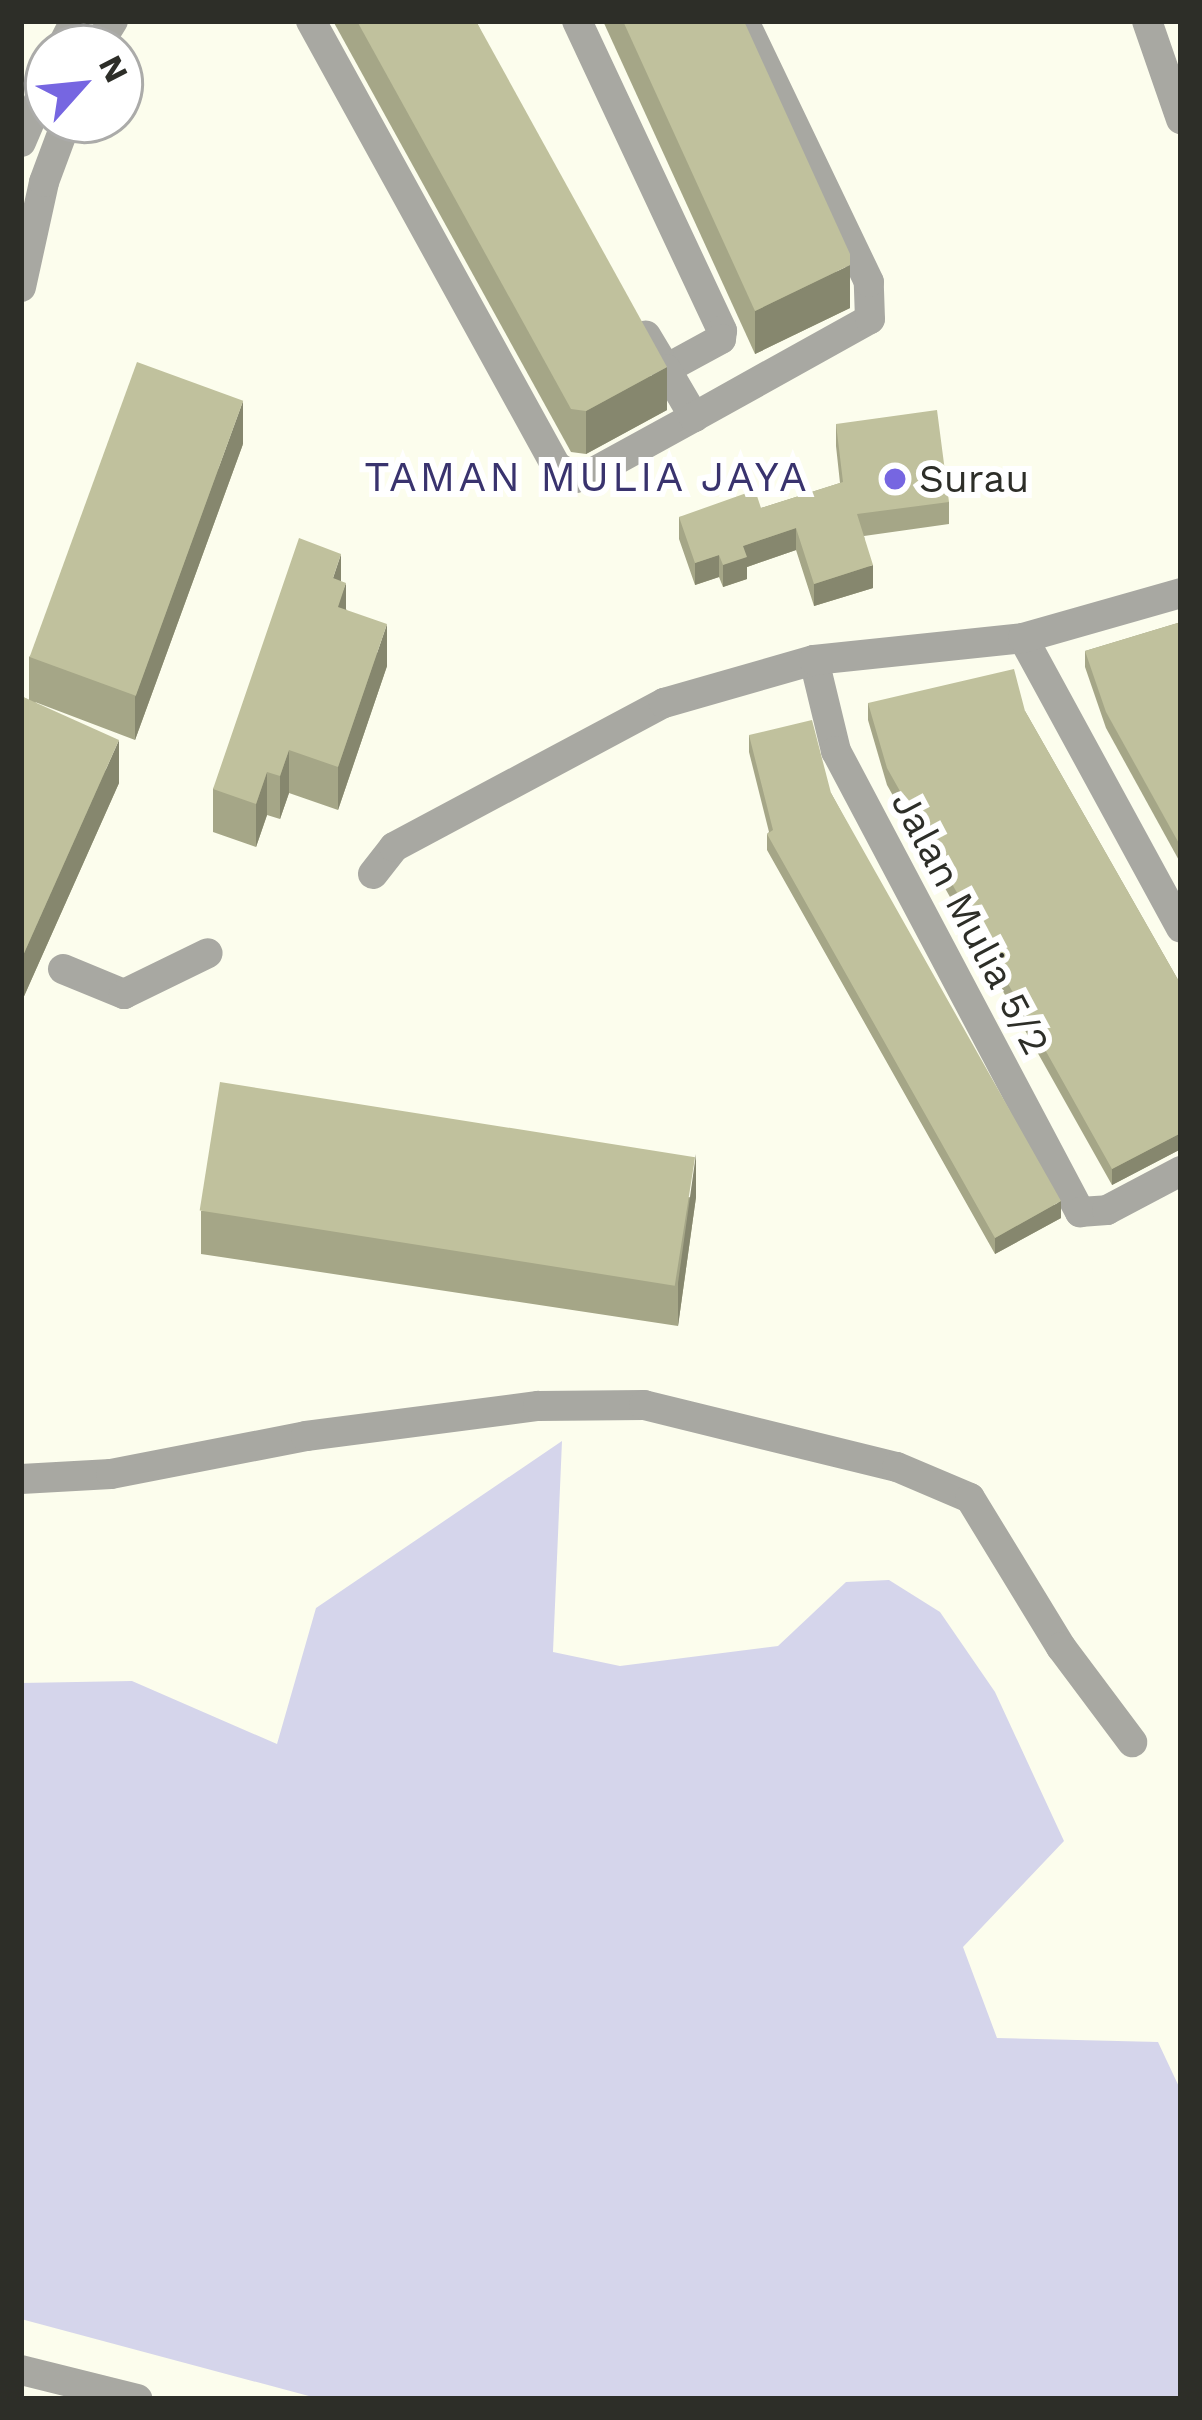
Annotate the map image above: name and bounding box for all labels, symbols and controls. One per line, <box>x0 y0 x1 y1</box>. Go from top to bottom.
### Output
north arrow <box>24 24 144 144</box>
text: N <box>91 49 137 89</box>
district label: TAMAN MULIA JAYA <box>363 452 811 502</box>
place label: Surau <box>919 456 1029 502</box>
marker: Surau <box>882 466 908 492</box>
street label: Jalan Mulia 5/2 <box>881 783 1059 1063</box>

